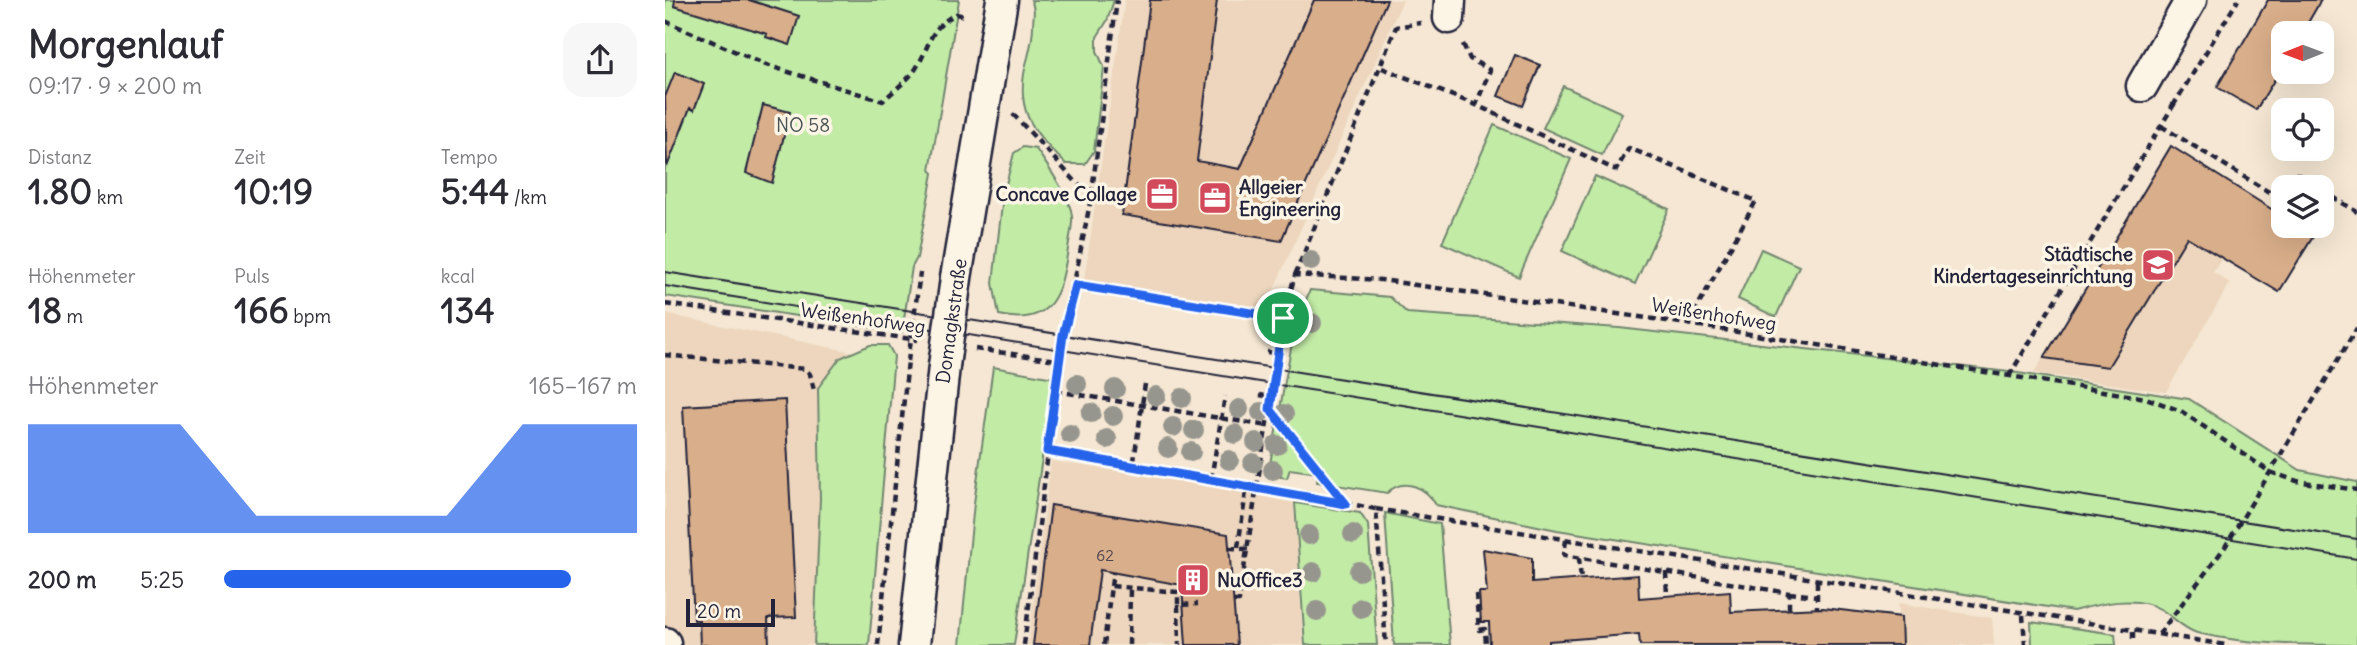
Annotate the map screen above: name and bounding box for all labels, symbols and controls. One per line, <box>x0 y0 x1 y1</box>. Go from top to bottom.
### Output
text: Morgenlauf <box>28 21 223 68</box>
north arrow <box>2271 21 2335 84</box>
map controls <box>2271 21 2334 238</box>
button: share <box>563 23 637 97</box>
text: 09:17 · 9 × 200 m <box>28 71 202 100</box>
button: locate <box>2271 98 2334 161</box>
park label: NO 58 <box>776 113 830 137</box>
text: Distanz <box>28 145 92 169</box>
text: Zeit <box>234 145 265 169</box>
text: Tempo <box>441 145 498 169</box>
text: 1.80 <box>28 169 92 213</box>
text: 10:19 <box>234 169 313 213</box>
text: 5:44 <box>441 169 509 213</box>
office icon: Concave Collage <box>1143 175 1181 213</box>
place label: Allgeier Engineering <box>1239 175 1341 221</box>
button: layers <box>2271 175 2334 238</box>
office icon: Allgeier Engineering <box>1196 179 1234 217</box>
place label: Concave Collage <box>996 182 1137 206</box>
text: km <box>92 185 123 209</box>
text: /km <box>509 185 547 209</box>
place label: Städtische Kindertageseinrichtung <box>1933 242 2133 288</box>
school or university icon: Städtische Kindertageseinrichtung <box>2139 246 2177 284</box>
street label: Domagkstraße <box>930 257 972 385</box>
text: Höhenmeter <box>28 264 136 288</box>
text: Puls <box>234 264 270 288</box>
text: kcal <box>441 264 475 288</box>
text: 18 <box>28 288 62 332</box>
text: 166 <box>234 288 289 332</box>
text: 134 <box>441 288 495 332</box>
pin <box>1253 288 1313 348</box>
street label: Weißenhofweg <box>1650 292 1778 336</box>
street label: Weißenhofweg <box>799 297 927 339</box>
icon: arrive <box>1264 299 1302 337</box>
text: m <box>62 304 83 328</box>
text: bpm <box>289 304 331 328</box>
text: Höhenmeter <box>28 371 158 400</box>
text: 165–167 m <box>529 371 637 400</box>
house number: 62 <box>1096 545 1114 565</box>
building icon: NuOffice3 <box>1174 561 1212 599</box>
text: 200 m <box>28 565 97 594</box>
text: 5:25 <box>140 565 184 594</box>
place label: NuOffice3 <box>1217 568 1303 592</box>
scale bar <box>686 596 775 628</box>
text: 20 m <box>697 599 741 623</box>

